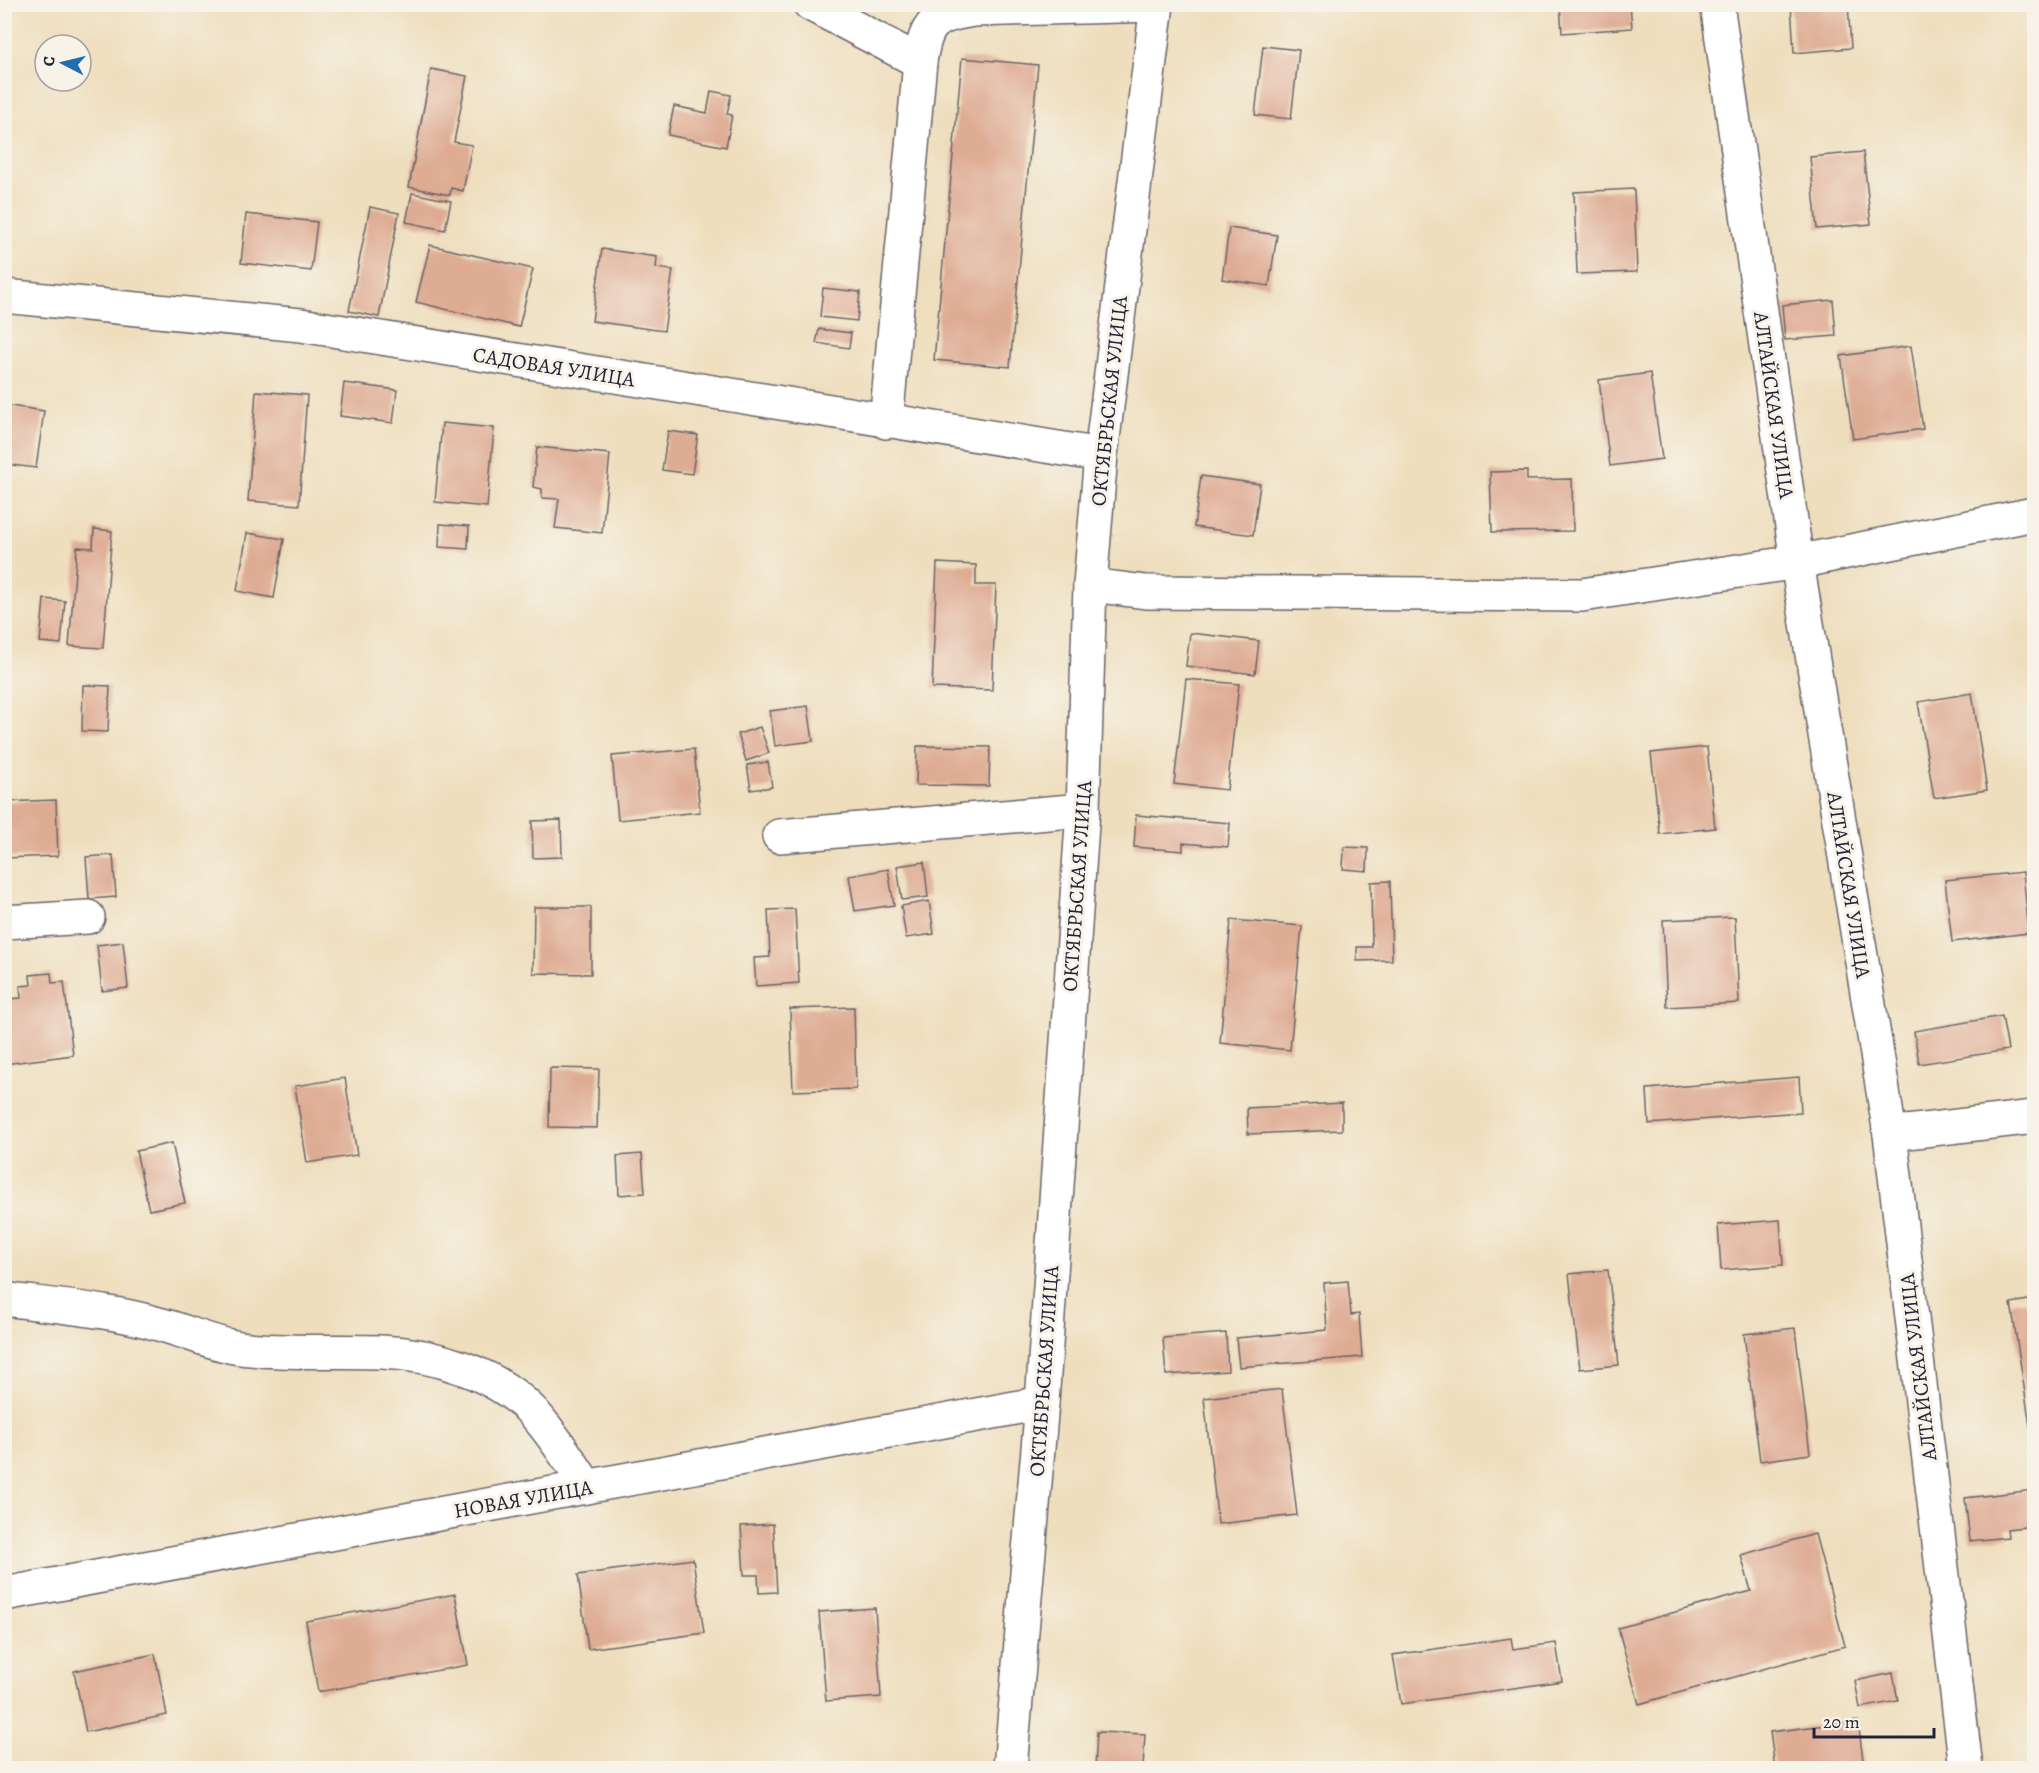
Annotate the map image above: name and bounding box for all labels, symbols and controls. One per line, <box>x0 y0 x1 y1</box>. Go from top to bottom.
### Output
north arrow <box>33 33 93 93</box>
text: С <box>38 55 61 68</box>
street label: ОКТЯБРЬСКАЯ УЛИЦА <box>1084 294 1134 508</box>
street label: АЛТАЙСКАЯ УЛИЦА <box>1747 309 1801 501</box>
street label: САДОВАЯ УЛИЦА <box>471 340 638 394</box>
street label: ОКТЯБРЬСКАЯ УЛИЦА <box>1056 779 1098 992</box>
street label: АЛТАЙСКАЯ УЛИЦА <box>1820 789 1878 981</box>
street label: ОКТЯБРЬСКАЯ УЛИЦА <box>1023 1264 1065 1477</box>
street label: АЛТАЙСКАЯ УЛИЦА <box>1893 1271 1943 1463</box>
street label: НОВАЯ УЛИЦА <box>452 1473 595 1525</box>
scale bar <box>1814 1701 1934 1739</box>
text: 20 m <box>1823 1710 1860 1734</box>

